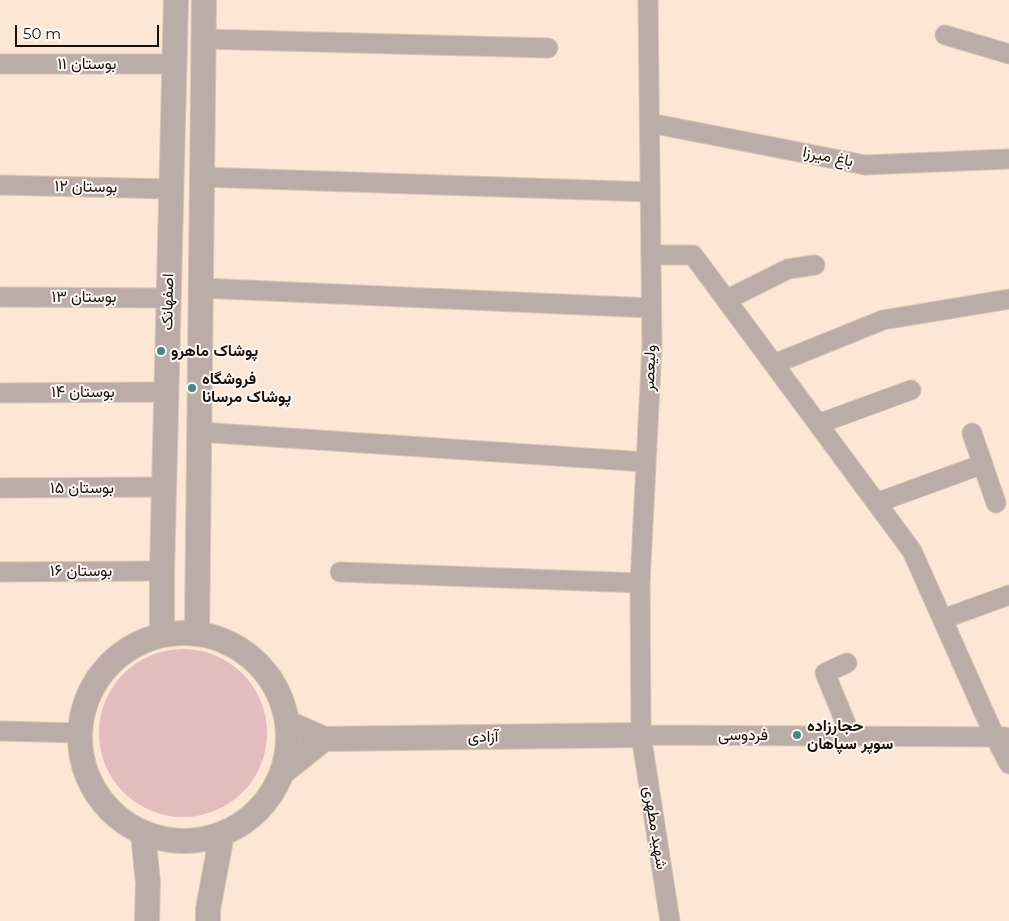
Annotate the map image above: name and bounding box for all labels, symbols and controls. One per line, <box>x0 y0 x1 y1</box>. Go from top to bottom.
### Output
scale bar <box>18 15 161 47</box>
text: 50 m <box>23 24 61 43</box>
street label: بوستان ۱۱ <box>57 54 117 74</box>
street label: باغ میرزا <box>801 143 855 171</box>
street label: بوستان ۱۲ <box>54 177 118 197</box>
street label: اصفهانک <box>158 273 178 331</box>
street label: بوستان ۱۳ <box>52 287 116 307</box>
place label: پوشاک ماهرو <box>171 341 258 361</box>
street label: ولیعصر <box>640 344 660 392</box>
marker: پوشاک ماهرو <box>155 345 167 357</box>
place label: فروشگاه پوشاک مرسانا <box>202 369 291 407</box>
street label: بوستان ۱۴ <box>51 382 115 402</box>
marker: فروشگاه پوشاک مرسانا <box>186 382 198 394</box>
street label: بوستان ۱۵ <box>50 478 114 498</box>
street label: بوستان ۱۶ <box>50 561 112 581</box>
place label: حجارزاده سوپر سپاهان <box>807 716 893 754</box>
street label: فردوسی <box>718 725 768 745</box>
street label: آزادی <box>467 727 499 747</box>
marker: حجارزاده سوپر سپاهان <box>791 729 803 741</box>
street label: شهید مطهری <box>639 785 671 871</box>

